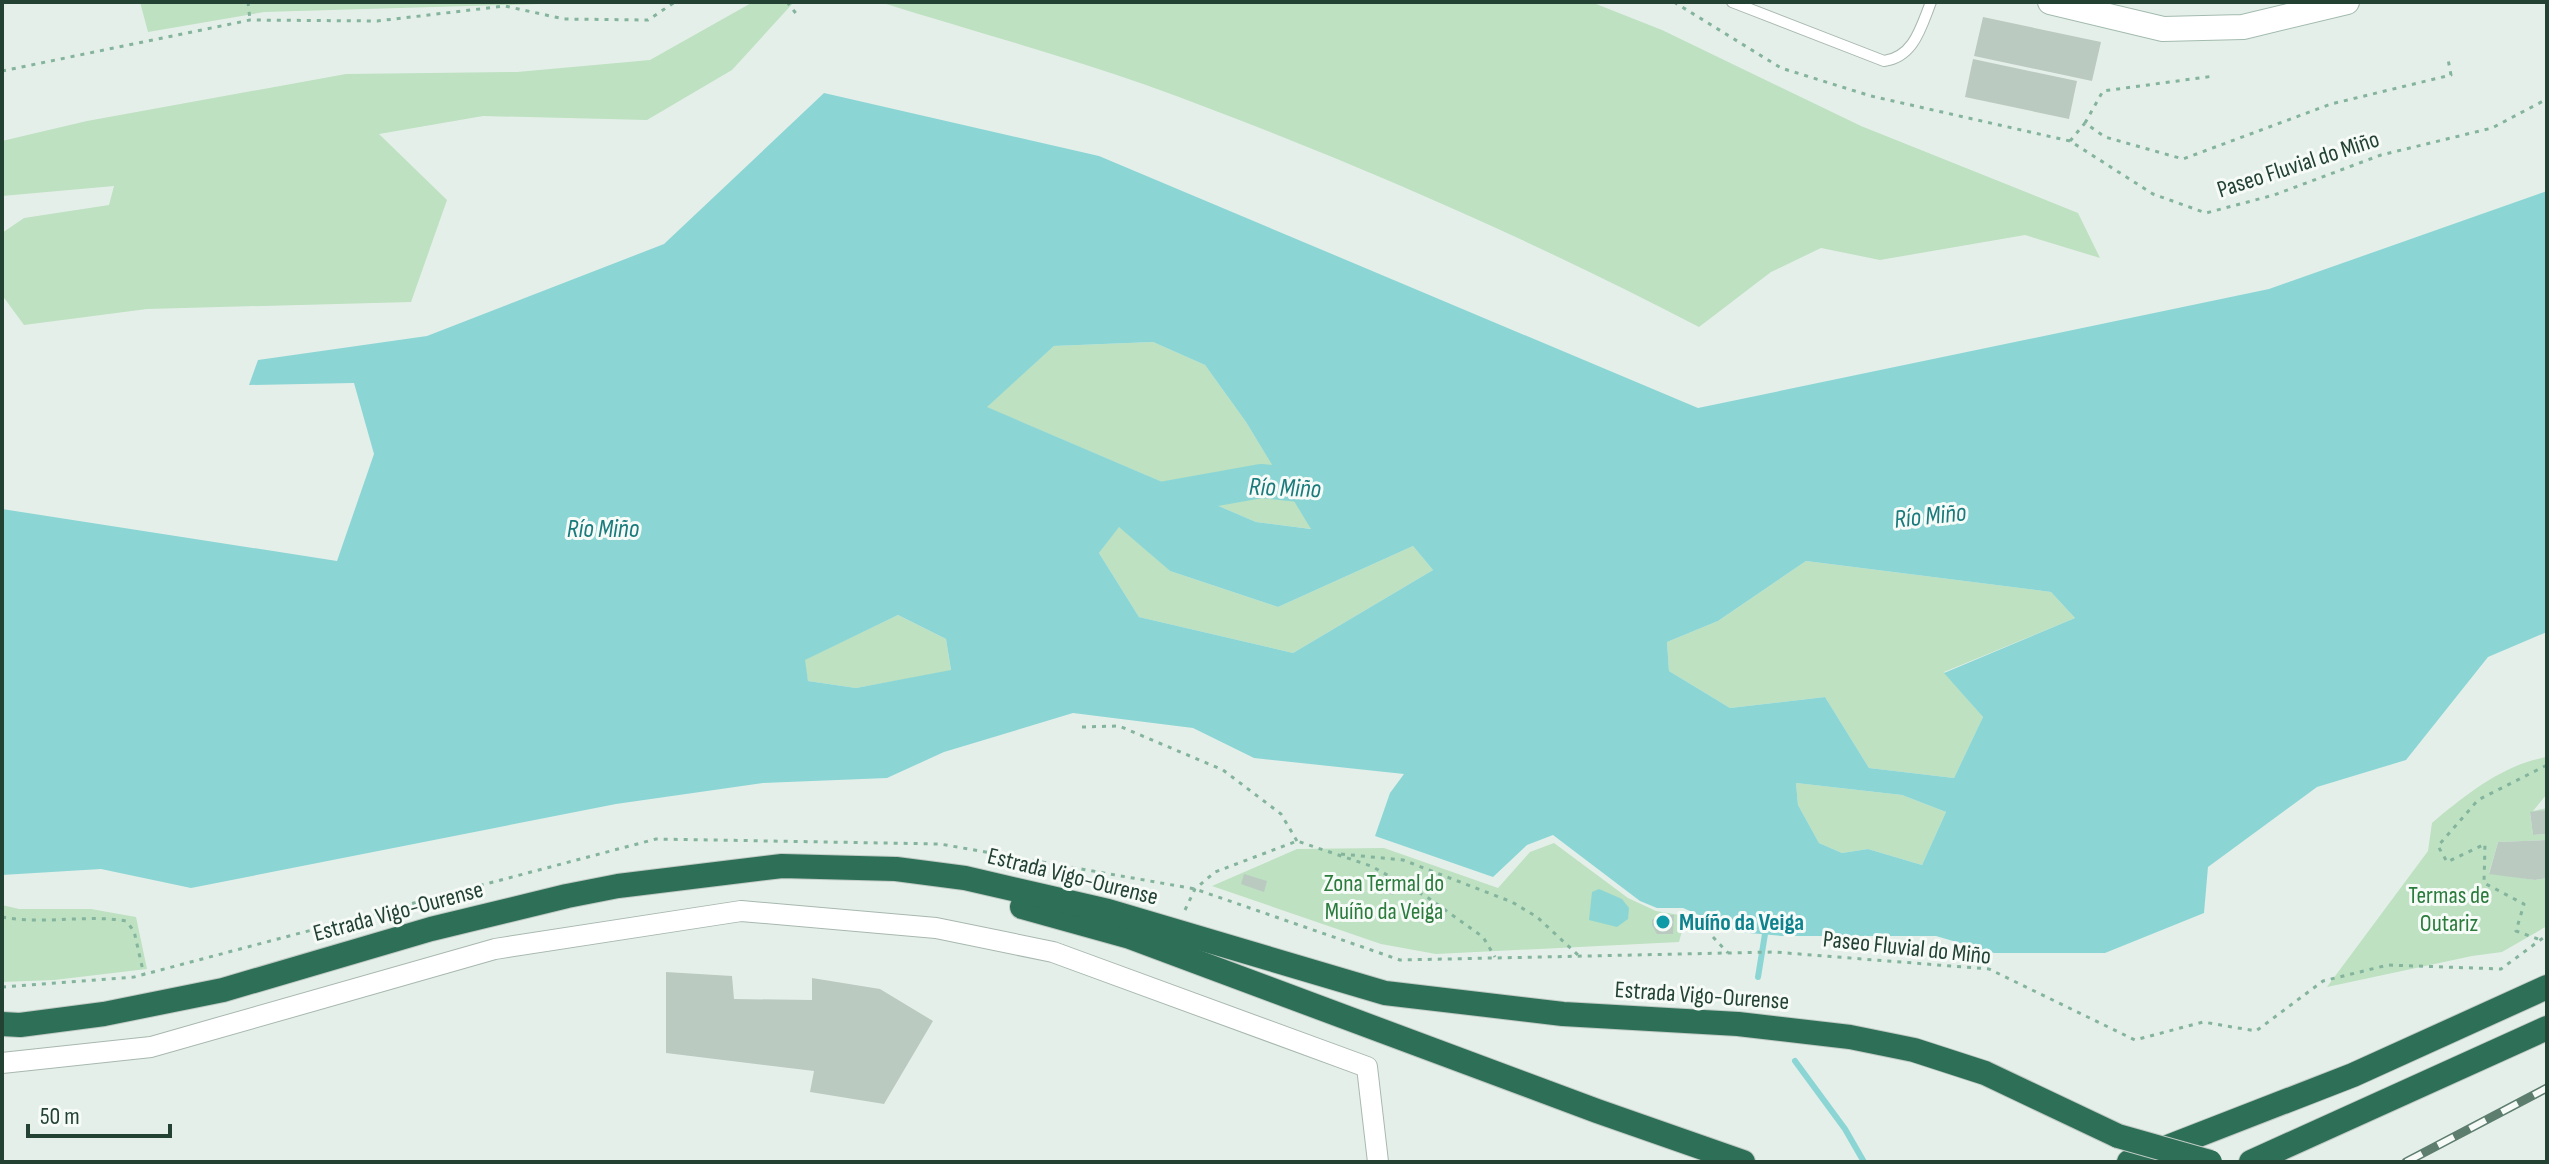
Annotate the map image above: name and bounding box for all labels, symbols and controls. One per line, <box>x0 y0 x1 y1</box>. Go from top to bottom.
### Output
street label: Paseo Fluvial do Miño <box>2213 125 2383 204</box>
water label: Río Miño <box>1248 472 1322 505</box>
water label: Río Miño <box>1893 497 1968 536</box>
water label: Río Miño <box>567 514 640 545</box>
street label: Estrada Vigo-Ourense <box>985 841 1161 912</box>
park label: Zona Termal do Muíño da Veiga <box>1324 869 1444 926</box>
street label: Estrada Vigo-Ourense <box>310 875 486 948</box>
park label: Termas de Outariz <box>2408 881 2490 938</box>
place label: Muíño da Veiga <box>1679 908 1804 937</box>
marker: Muíño da Veiga <box>1654 913 1672 931</box>
street label: Paseo Fluvial do Miño <box>1822 924 1992 971</box>
street label: Estrada Vigo-Ourense <box>1614 975 1790 1016</box>
scale bar <box>28 1088 170 1138</box>
text: 50 m <box>40 1102 80 1131</box>

